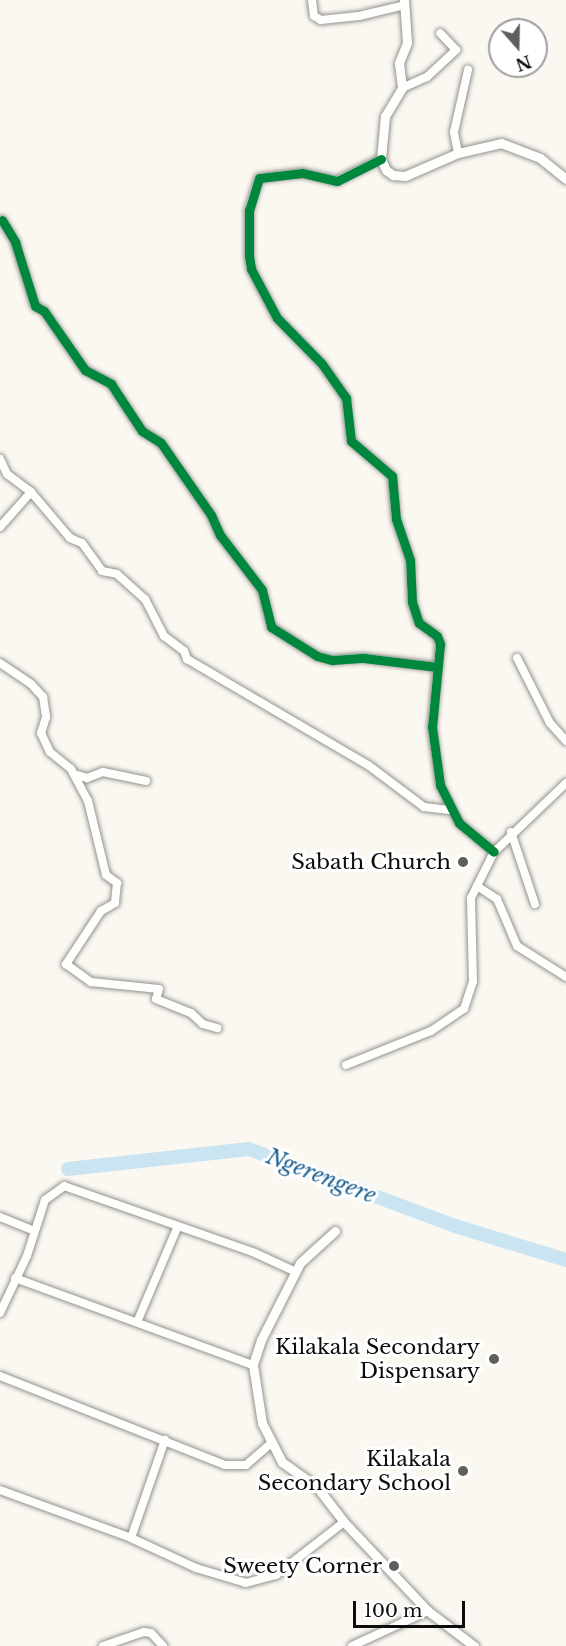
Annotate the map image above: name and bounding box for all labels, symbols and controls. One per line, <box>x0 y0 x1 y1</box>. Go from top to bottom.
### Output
north arrow <box>488 18 548 78</box>
text: N <box>513 51 534 75</box>
place label: Sabath Church <box>291 849 451 875</box>
marker: Sabath Church <box>456 855 470 869</box>
water label: Ngerengere <box>262 1143 380 1209</box>
place label: Kilakala Secondary Dispensary <box>275 1334 480 1384</box>
marker: Kilakala Secondary Dispensary <box>485 1350 503 1368</box>
place label: Kilakala Secondary School <box>257 1446 451 1496</box>
marker: Kilakala Secondary School <box>456 1464 470 1478</box>
place label: Sweety Corner <box>223 1553 382 1579</box>
marker: Sweety Corner <box>387 1559 401 1573</box>
scale bar <box>356 1589 468 1627</box>
text: 100 m <box>364 1600 422 1622</box>

